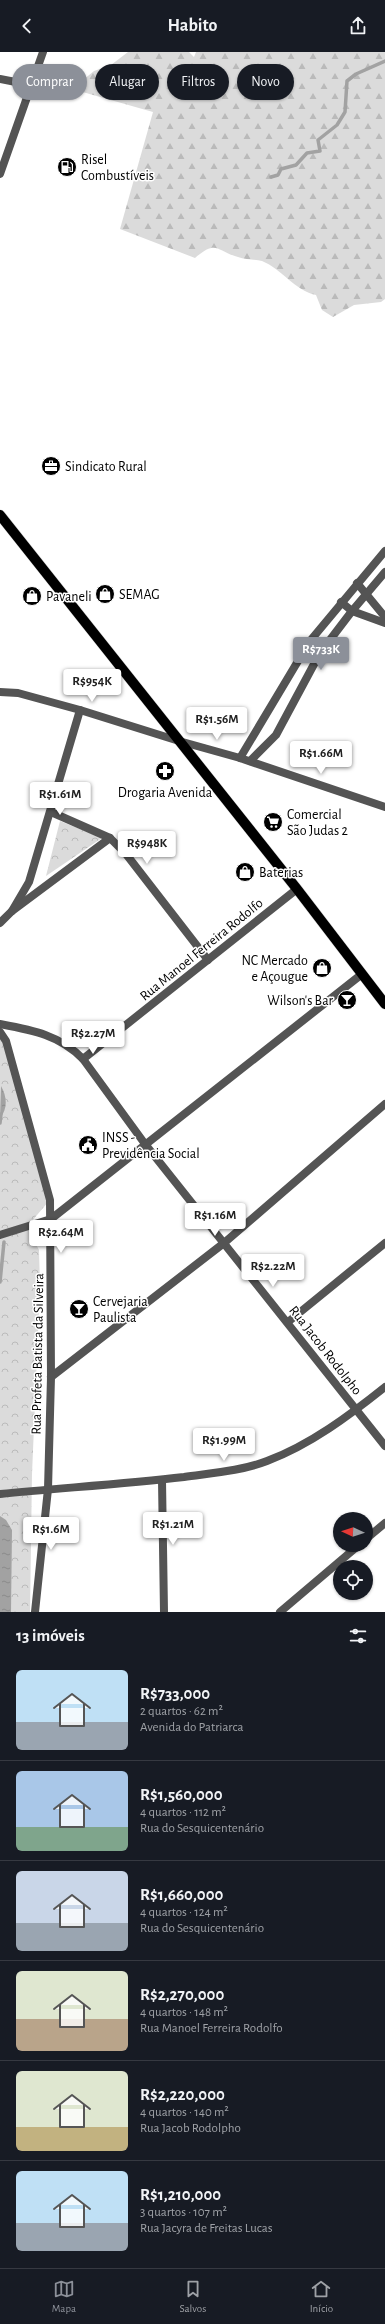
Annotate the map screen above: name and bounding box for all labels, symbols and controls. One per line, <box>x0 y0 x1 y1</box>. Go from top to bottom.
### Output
icon: back <box>16 15 38 37</box>
icon: share <box>347 15 369 37</box>
text: Habito <box>168 17 217 35</box>
chip: Comprar <box>12 64 87 100</box>
chip: Alugar <box>95 64 159 100</box>
chip: Filtros <box>167 64 229 100</box>
chip: Novo <box>237 64 294 100</box>
place label: Risel Combustíveis <box>81 153 154 183</box>
fuel station icon: Risel Combustíveis <box>56 156 78 178</box>
office icon: Sindicato Rural <box>40 455 62 477</box>
place label: Sindicato Rural <box>65 460 147 474</box>
shop icon: SEMAG <box>94 583 116 605</box>
shop icon: Pavaneli <box>21 585 43 607</box>
place label: SEMAG <box>119 588 160 602</box>
place label: Pavaneli <box>46 590 92 604</box>
pin: R$733K <box>288 637 354 671</box>
text: R$733K <box>302 643 340 656</box>
pin: R$954K <box>59 669 125 703</box>
text: R$954K <box>72 675 112 688</box>
pin: R$1.56M <box>180 707 254 741</box>
text: R$1.56M <box>195 713 239 726</box>
pin: R$1.66M <box>284 741 358 775</box>
text: R$1.66M <box>299 747 343 760</box>
pharmacy icon: Drogaria Avenida <box>154 760 176 782</box>
pin: R$1.61M <box>23 782 97 816</box>
place label: Drogaria Avenida <box>118 786 213 800</box>
text: R$1.61M <box>39 788 81 801</box>
place label: Comercial São Judas 2 <box>287 808 348 838</box>
supermarket icon: Comercial São Judas 2 <box>262 811 284 833</box>
pin: R$948K <box>114 831 180 865</box>
text: R$948K <box>127 837 167 850</box>
shop icon: Baterias <box>234 861 256 883</box>
place label: Baterias <box>259 866 303 880</box>
street label: Rua Manoel Ferreira Rodolfo <box>138 896 266 1004</box>
place label: NC Mercado e Açougue <box>242 954 308 984</box>
shop icon: NC Mercado e Açougue <box>311 957 333 979</box>
bar icon: Wilson's Bar <box>336 989 358 1011</box>
place label: Wilson's Bar <box>267 994 333 1008</box>
pin: R$2.27M <box>56 1021 130 1055</box>
text: R$2.27M <box>71 1027 115 1040</box>
place label: INSS - Previdência Social <box>102 1131 200 1161</box>
public building icon: INSS - Previdência Social <box>77 1134 99 1156</box>
pin: R$1.16M <box>178 1203 252 1237</box>
text: R$1.16M <box>194 1209 236 1222</box>
pin: R$2.64M <box>24 1220 98 1254</box>
text: R$2.64M <box>38 1226 84 1239</box>
pin: R$2.22M <box>236 1254 310 1288</box>
text: R$2.22M <box>250 1260 296 1273</box>
street label: Rua Profeta Batista da Silveira <box>30 1273 46 1435</box>
place label: Cervejaria Paulista <box>93 1295 148 1325</box>
bar icon: Cervejaria Paulista <box>68 1298 90 1320</box>
street label: Rua Jacob Rodolpho <box>286 1303 364 1398</box>
pin: R$1.99M <box>187 1428 261 1462</box>
text: R$1.99M <box>202 1434 246 1447</box>
pin: R$1.21M <box>136 1512 210 1546</box>
north arrow <box>333 1512 373 1552</box>
map controls <box>333 1512 373 1600</box>
pin: R$1.6M <box>18 1517 84 1551</box>
text: R$1.21M <box>152 1518 194 1531</box>
text: R$1.6M <box>32 1523 70 1536</box>
button: locate <box>333 1560 373 1600</box>
icon: filters <box>347 1625 369 1647</box>
text: 13 imóveis <box>16 1627 85 1644</box>
text: R$733,000 <box>140 1685 210 1702</box>
icon: home <box>48 1686 96 1734</box>
text: 2 quartos · 62 m² <box>140 1705 223 1718</box>
text: Avenida do Patriarca <box>140 1721 243 1734</box>
text: R$1,560,000 <box>140 1786 223 1803</box>
icon: home <box>48 1787 96 1835</box>
text: 4 quartos · 112 m² <box>140 1806 226 1819</box>
text: Rua do Sesquicentenário <box>140 1822 264 1835</box>
text: R$1,660,000 <box>140 1886 223 1903</box>
icon: home <box>48 1887 96 1935</box>
text: 4 quartos · 124 m² <box>140 1906 228 1919</box>
text: Rua do Sesquicentenário <box>140 1922 264 1935</box>
text: R$2,270,000 <box>140 1986 224 2003</box>
icon: home <box>48 1987 96 2035</box>
text: 4 quartos · 148 m² <box>140 2006 228 2019</box>
text: Rua Manoel Ferreira Rodolfo <box>140 2022 283 2035</box>
text: R$2,220,000 <box>140 2086 225 2103</box>
icon: home <box>48 2087 96 2135</box>
text: 4 quartos · 140 m² <box>140 2106 229 2119</box>
text: Rua Jacob Rodolpho <box>140 2122 241 2135</box>
text: R$1,210,000 <box>140 2186 221 2203</box>
icon: home <box>48 2187 96 2235</box>
text: 3 quartos · 107 m² <box>140 2206 227 2219</box>
text: Rua Jacyra de Freitas Lucas <box>140 2222 272 2235</box>
tab: Mapa <box>52 2278 76 2315</box>
tab: Salvos <box>180 2278 206 2315</box>
tab: Início <box>310 2278 333 2315</box>

